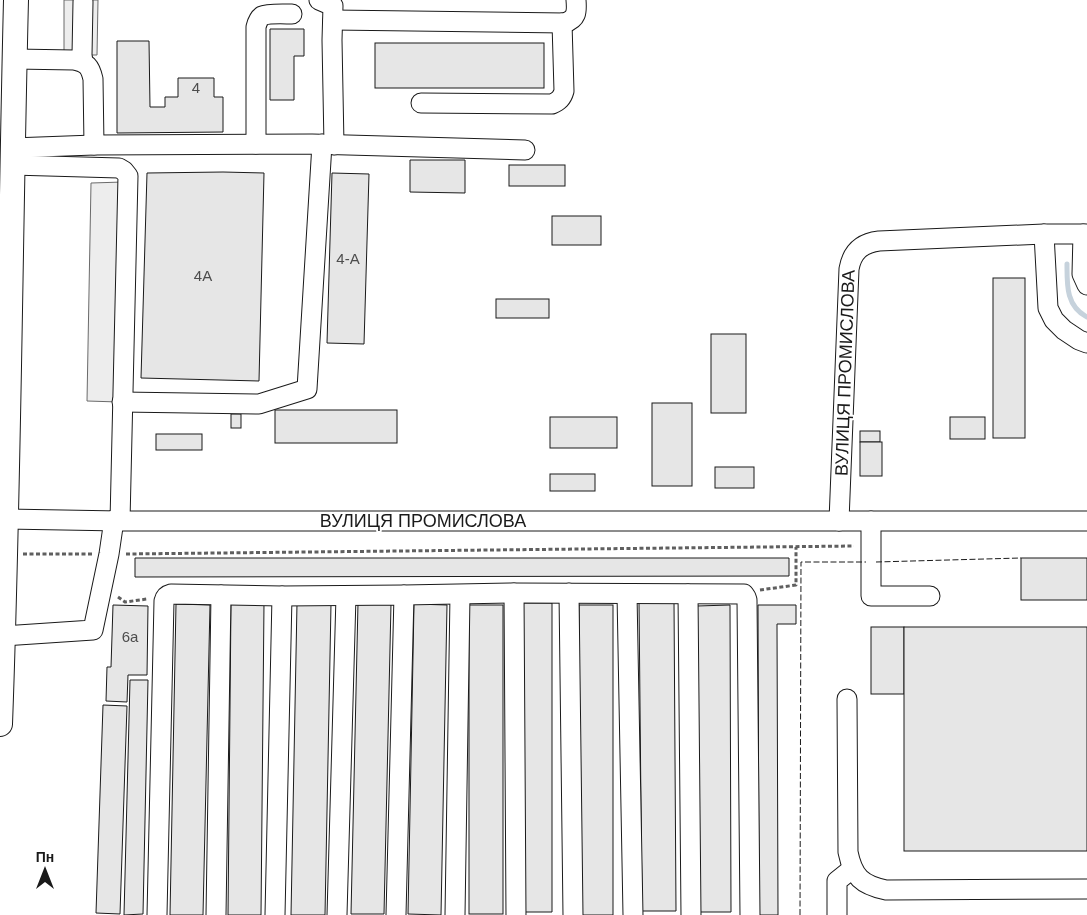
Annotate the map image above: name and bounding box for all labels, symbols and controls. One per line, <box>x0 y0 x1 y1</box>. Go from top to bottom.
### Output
house number: 4 <box>192 79 200 96</box>
house number: 4-А <box>336 250 360 267</box>
house number: 4А <box>194 267 212 284</box>
street label: ВУЛИЦЯ ПРОМИСЛОВА <box>831 270 859 476</box>
street label: ВУЛИЦЯ ПРОМИСЛОВА <box>320 511 526 531</box>
house number: 6а <box>122 628 139 645</box>
north arrow <box>20 845 70 895</box>
text: Пн <box>36 849 54 865</box>

